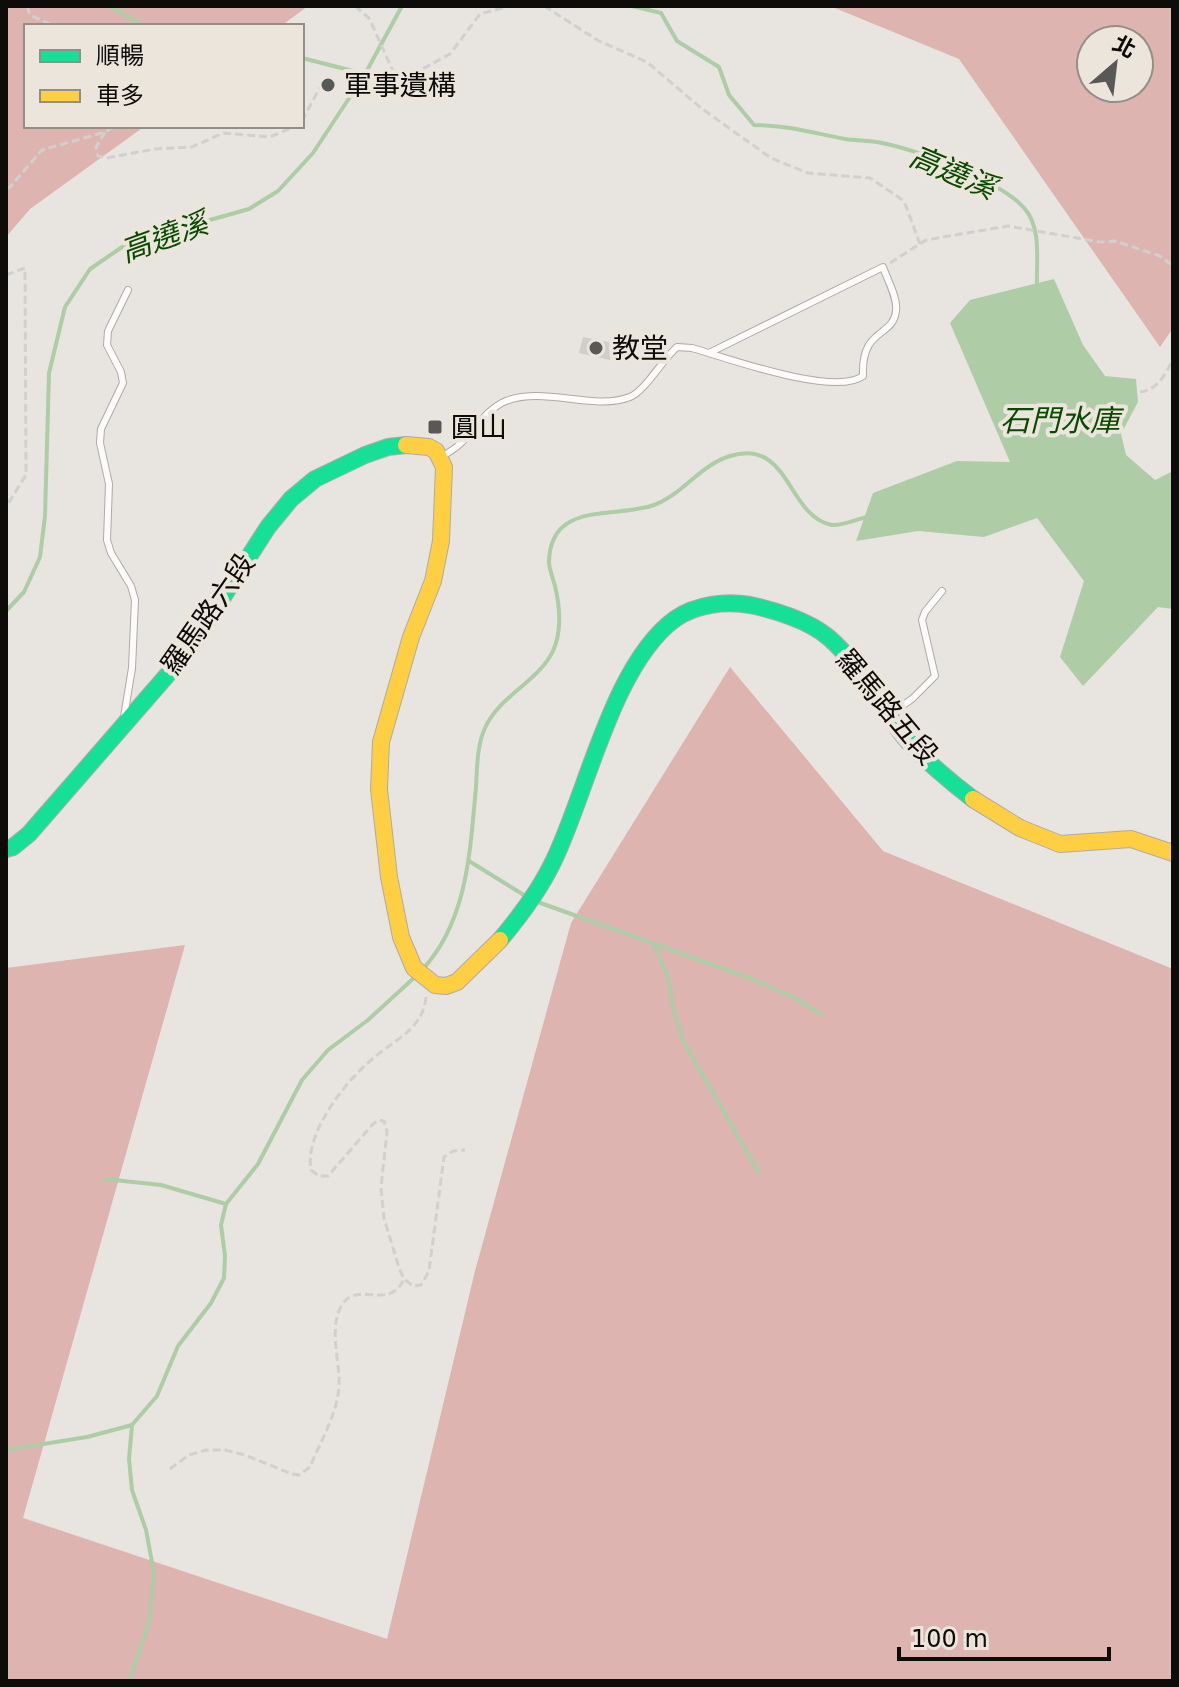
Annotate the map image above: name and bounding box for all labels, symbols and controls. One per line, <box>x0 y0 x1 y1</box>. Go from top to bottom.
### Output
legend <box>24 24 304 128</box>
north arrow <box>1075 24 1155 104</box>
text: 北 <box>1109 31 1140 63</box>
text: 順暢 <box>96 42 144 70</box>
place label: 軍事遺構 <box>344 69 456 102</box>
marker: 軍事遺構 <box>319 76 337 94</box>
text: 車多 <box>96 82 144 110</box>
water label: 高遶溪 <box>905 138 1005 207</box>
water label: 高遶溪 <box>116 204 216 269</box>
place label: 教堂 <box>612 332 668 365</box>
marker: 教堂 <box>587 339 605 357</box>
water label: 石門水庫 <box>1000 403 1125 438</box>
place label: 圓山 <box>451 411 507 444</box>
marker: 圓山 <box>426 418 444 436</box>
street label: 羅馬路六段 <box>154 547 262 681</box>
street label: 羅馬路五段 <box>829 643 945 771</box>
scale bar <box>899 1611 1109 1661</box>
text: 100 m <box>911 1625 988 1653</box>

